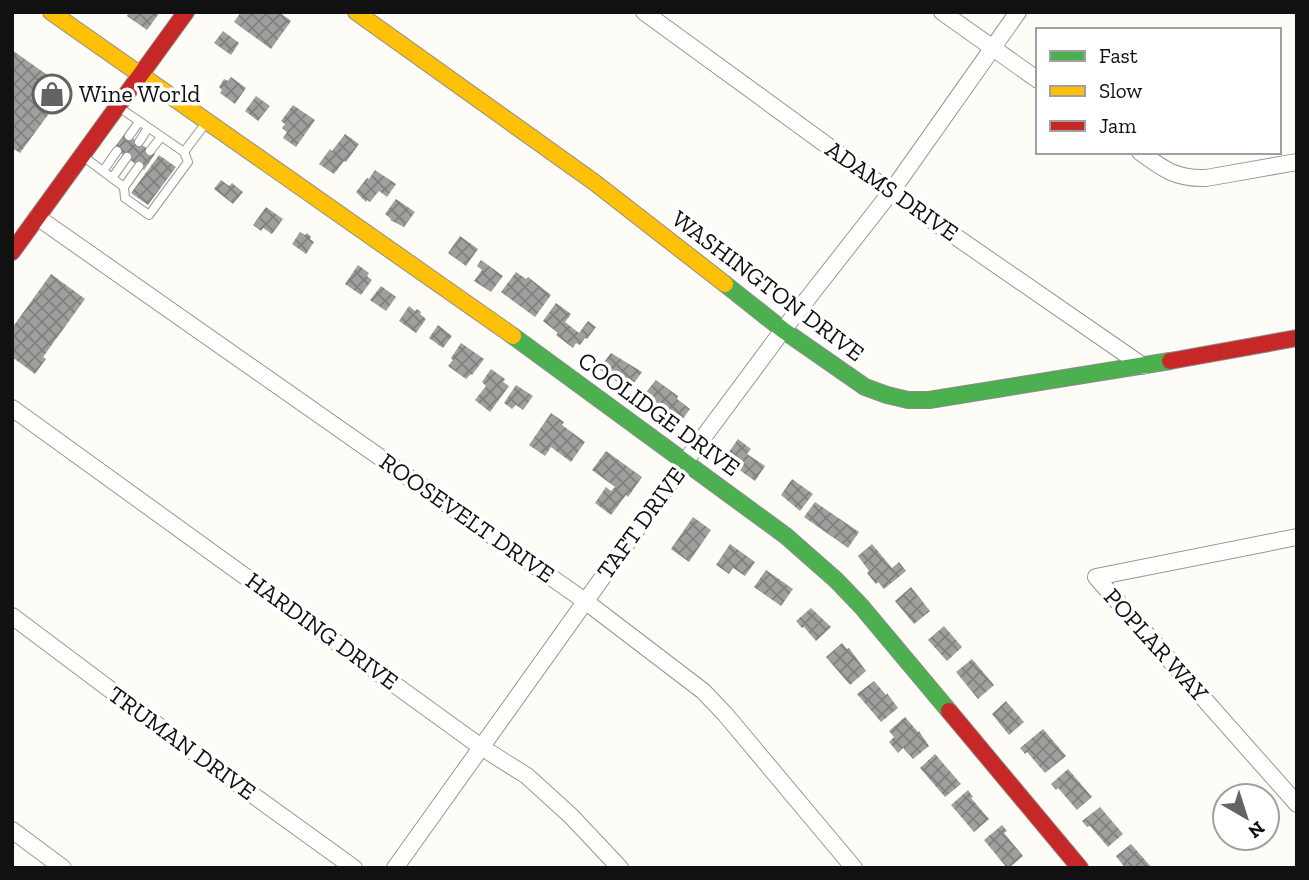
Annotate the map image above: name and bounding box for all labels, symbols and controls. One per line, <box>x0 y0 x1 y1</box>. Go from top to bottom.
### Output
legend <box>1036 28 1281 154</box>
text: Fast <box>1099 43 1138 68</box>
shop icon: Wine World <box>31 73 73 115</box>
text: Slow <box>1099 78 1142 103</box>
place label: Wine World <box>79 79 201 108</box>
text: Jam <box>1099 113 1136 138</box>
street label: ADAMS DRIVE <box>820 134 964 247</box>
street label: WASHINGTON DRIVE <box>666 204 870 367</box>
street label: COOLIDGE DRIVE <box>573 345 746 482</box>
street label: ROOSEVELT DRIVE <box>374 446 560 589</box>
street label: TAFT DRIVE <box>590 461 691 584</box>
street label: HARDING DRIVE <box>240 566 404 696</box>
street label: POPLAR WAY <box>1098 582 1215 707</box>
street label: TRUMAN DRIVE <box>103 679 262 806</box>
north arrow <box>1211 782 1281 852</box>
text: N <box>1244 816 1269 843</box>

